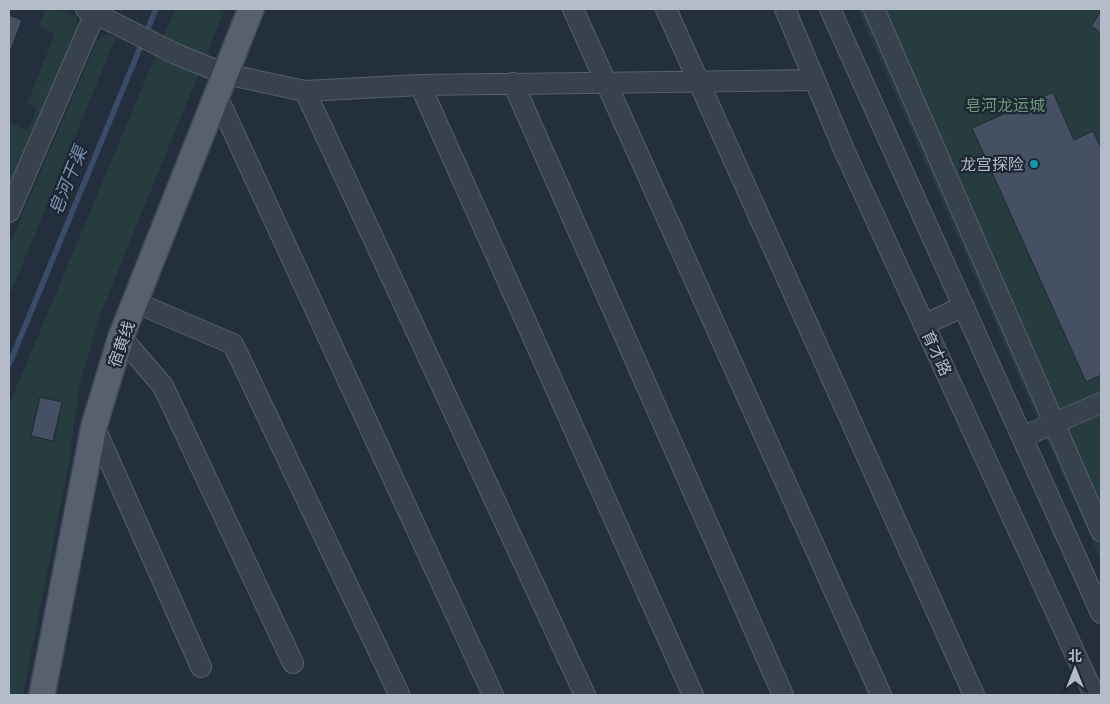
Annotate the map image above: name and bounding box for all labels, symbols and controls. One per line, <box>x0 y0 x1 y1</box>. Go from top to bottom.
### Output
park label: 皂河龙运城 <box>965 95 1045 114</box>
water label: 皂河干渠 <box>43 140 92 218</box>
place label: 龙宫探险 <box>960 154 1024 173</box>
marker: 龙宫探险 <box>1028 158 1040 170</box>
street label: 宿黄线 <box>103 318 138 370</box>
street label: 育才路 <box>919 327 956 379</box>
north arrow <box>1050 644 1100 694</box>
text: 北 <box>1068 647 1082 664</box>

